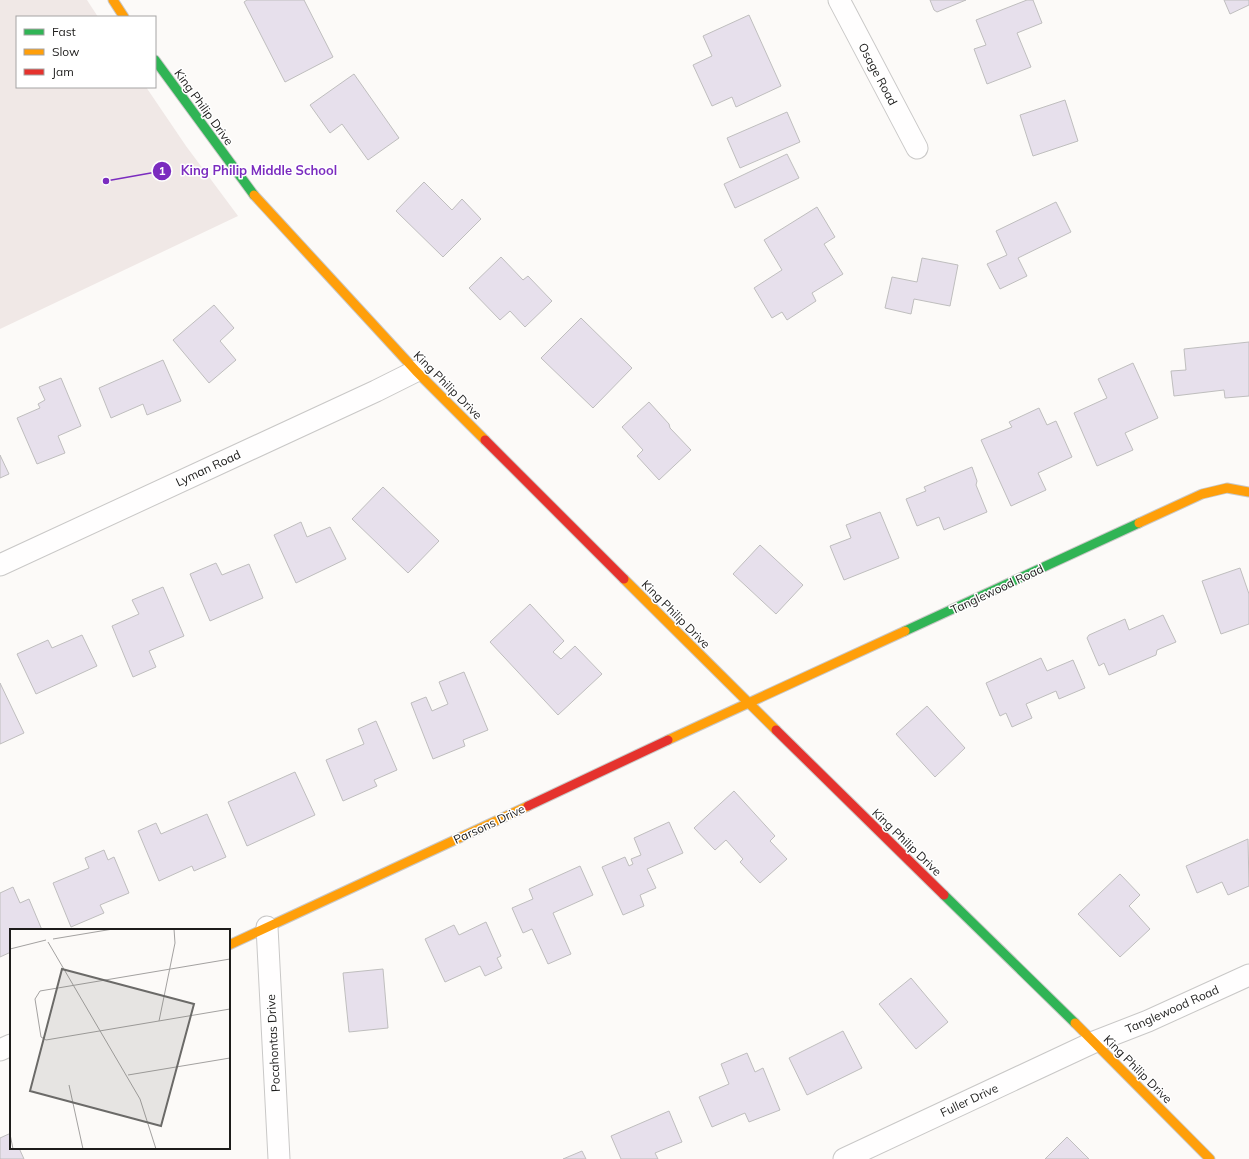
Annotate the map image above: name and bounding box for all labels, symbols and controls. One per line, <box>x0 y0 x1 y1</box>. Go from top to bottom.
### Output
legend <box>16 16 156 88</box>
text: Fast <box>52 24 76 39</box>
street label: Osage Road <box>855 40 901 108</box>
text: Slow <box>52 44 80 59</box>
text: Jam <box>52 64 74 79</box>
street label: King Philip Drive <box>171 66 237 148</box>
callout: King Philip Middle School <box>152 158 345 183</box>
text: King Philip Middle School <box>181 162 337 178</box>
text: 1 <box>158 163 166 178</box>
street label: King Philip Drive <box>411 348 485 422</box>
street label: Lyman Road <box>173 446 243 490</box>
street label: Tanglewood Road <box>948 561 1046 617</box>
street label: King Philip Drive <box>639 577 713 651</box>
street label: Parsons Drive <box>451 801 527 847</box>
street label: King Philip Drive <box>869 805 945 879</box>
inset map <box>10 929 230 1149</box>
street label: Tanglewood Road <box>1123 982 1221 1036</box>
street label: Pocahontas Drive <box>263 994 283 1092</box>
street label: King Philip Drive <box>1101 1032 1175 1106</box>
street label: Fuller Drive <box>938 1080 1000 1120</box>

